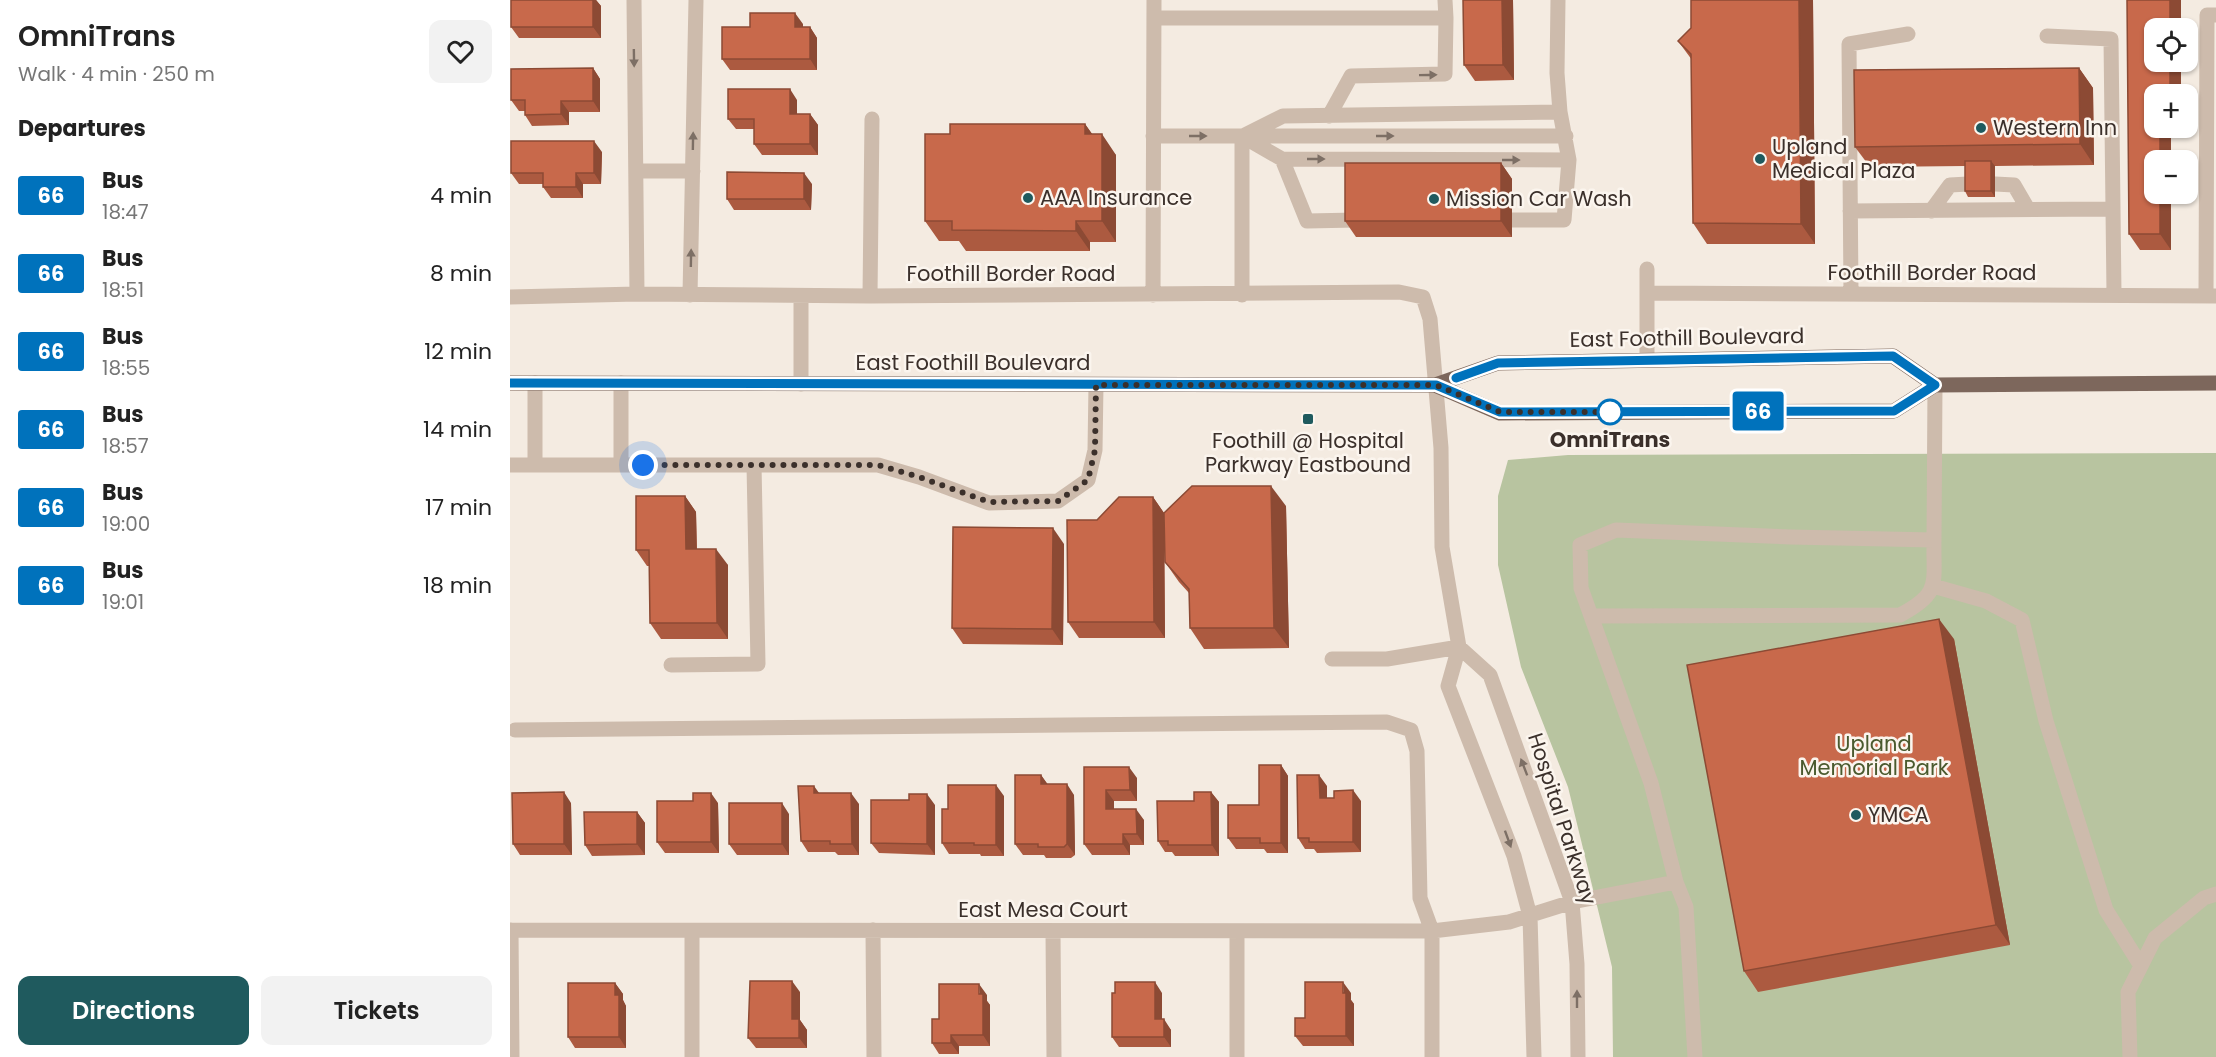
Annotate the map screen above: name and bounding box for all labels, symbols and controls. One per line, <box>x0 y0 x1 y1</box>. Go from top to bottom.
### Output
text: OmniTrans <box>18 17 176 56</box>
map controls <box>2144 18 2198 204</box>
button: locate <box>2144 18 2198 72</box>
button: heart <box>429 20 492 83</box>
one-way arrow <box>630 49 639 68</box>
text: Walk · 4 min · 250 m <box>18 60 215 88</box>
one-way arrow <box>1418 70 1437 79</box>
button: + <box>2144 84 2198 138</box>
text: Departures <box>18 113 146 144</box>
place label: Western Inn <box>1993 113 2117 142</box>
marker: Western Inn <box>1974 121 1988 135</box>
one-way arrow <box>689 131 698 150</box>
one-way arrow <box>1188 131 1207 141</box>
one-way arrow <box>1375 131 1394 141</box>
place label: Upland Medical Plaza <box>1772 132 1915 185</box>
button: − <box>2144 150 2198 204</box>
marker: Upland Medical Plaza <box>1753 152 1767 166</box>
one-way arrow <box>1306 154 1325 164</box>
one-way arrow <box>1501 155 1520 165</box>
text: Bus <box>102 165 144 196</box>
text: 4 min <box>430 180 492 211</box>
text: 66 <box>38 181 64 210</box>
place label: AAA Insurance <box>1040 183 1192 212</box>
place label: Mission Car Wash <box>1446 184 1632 213</box>
marker: AAA Insurance <box>1021 191 1035 205</box>
marker: Mission Car Wash <box>1427 192 1441 206</box>
text: 18:47 <box>102 198 149 226</box>
text: Bus <box>102 243 144 274</box>
one-way arrow <box>687 248 696 267</box>
text: 8 min <box>430 258 492 289</box>
street label: Foothill Border Road <box>1827 258 2037 287</box>
text: 66 <box>38 259 64 288</box>
street label: Foothill Border Road <box>906 259 1116 288</box>
text: 18:51 <box>102 276 144 304</box>
text: Bus <box>102 321 144 352</box>
street label: East Foothill Boulevard <box>1569 321 1805 354</box>
text: 12 min <box>424 336 492 367</box>
text: 66 <box>38 337 64 366</box>
street label: East Foothill Boulevard <box>856 348 1090 377</box>
text: 18:55 <box>102 354 150 382</box>
line badge: 66 <box>1731 392 1785 430</box>
text: 66 <box>1745 397 1771 426</box>
text: Bus <box>102 399 144 430</box>
marker: OmniTrans <box>1597 399 1623 425</box>
marker: Foothill @ Hospital Parkway Eastbound <box>1301 412 1315 426</box>
text: 14 min <box>423 414 492 445</box>
text: 66 <box>38 415 64 444</box>
place label: OmniTrans <box>1550 425 1670 454</box>
place label: Foothill @ Hospital Parkway Eastbound <box>1205 426 1411 479</box>
text: 18:57 <box>102 432 149 460</box>
your location <box>628 450 658 480</box>
text: Bus <box>102 477 144 508</box>
text: 17 min <box>425 492 492 523</box>
text: 66 <box>38 493 64 522</box>
text: 19:00 <box>102 510 150 538</box>
text: Bus <box>102 555 144 586</box>
text: 18 min <box>423 570 492 601</box>
text: 66 <box>38 571 64 600</box>
text: 19:01 <box>102 588 144 616</box>
street label: Hospital Parkway <box>1521 729 1604 909</box>
park label: Upland Memorial Park <box>1799 729 1949 782</box>
one-way arrow <box>1519 758 1529 776</box>
place label: YMCA <box>1868 800 1929 829</box>
marker: YMCA <box>1849 808 1863 822</box>
one-way arrow <box>1504 830 1513 848</box>
street label: East Mesa Court <box>958 895 1128 924</box>
button: Directions <box>18 976 249 1045</box>
button: Tickets <box>261 976 492 1045</box>
one-way arrow <box>1572 989 1582 1008</box>

